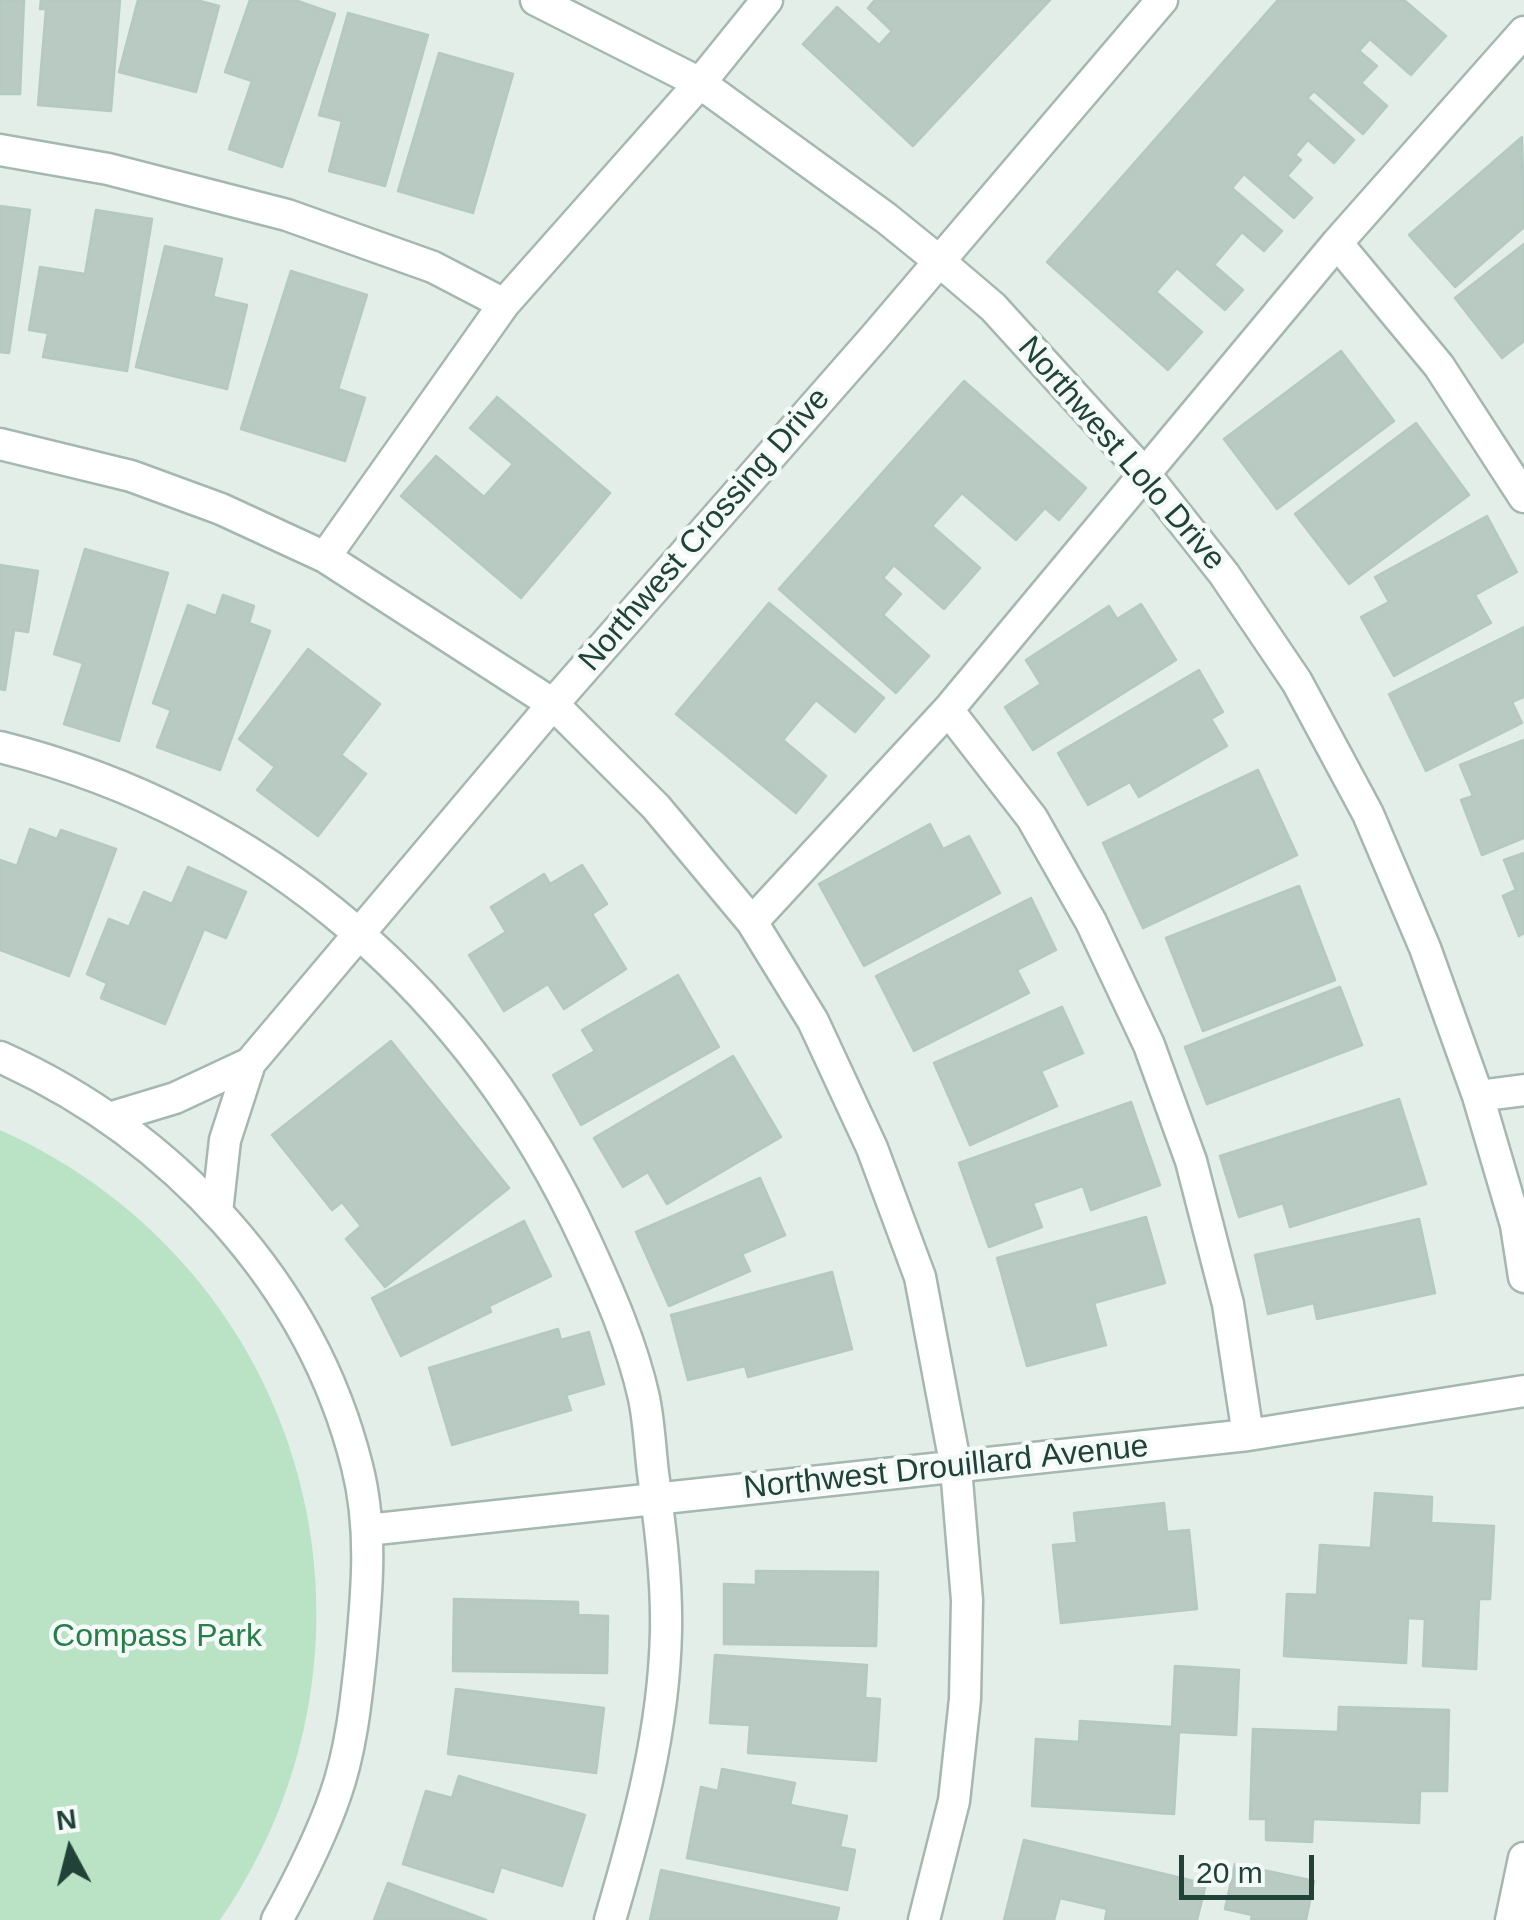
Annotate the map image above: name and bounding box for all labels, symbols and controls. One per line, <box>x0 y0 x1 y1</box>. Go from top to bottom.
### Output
street label: Northwest Lolo Drive <box>1009 329 1233 579</box>
street label: Northwest Crossing Drive <box>572 381 838 679</box>
street label: Northwest Drouillard Avenue <box>742 1428 1150 1508</box>
park label: Compass Park <box>52 1618 262 1656</box>
north arrow <box>20 1800 120 1900</box>
text: N <box>54 1803 78 1836</box>
scale bar <box>1184 1835 1319 1897</box>
text: 20 m <box>1196 1856 1263 1889</box>

